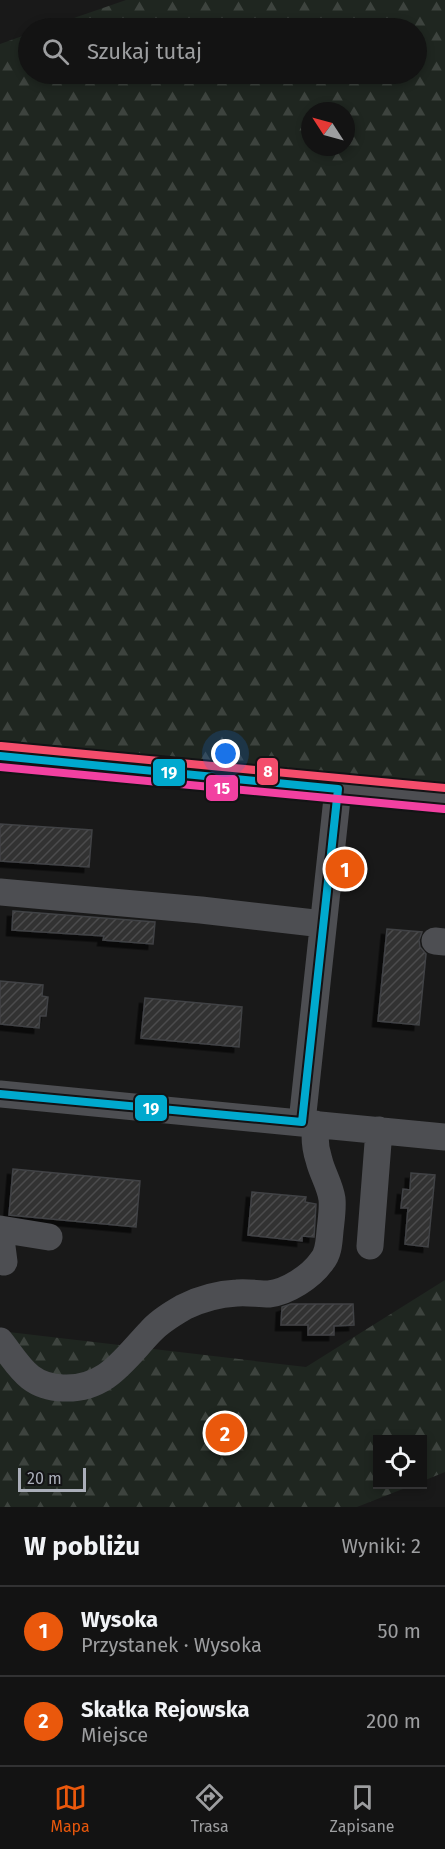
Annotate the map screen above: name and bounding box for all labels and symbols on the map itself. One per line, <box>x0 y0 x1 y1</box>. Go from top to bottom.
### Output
north arrow <box>301 102 355 156</box>
your location <box>211 739 240 768</box>
line badge: 8 <box>256 757 279 786</box>
line badge: 19 <box>152 758 186 787</box>
text: 8 <box>263 762 273 781</box>
text: 19 <box>161 763 177 782</box>
line badge: 15 <box>205 774 239 802</box>
text: 15 <box>214 779 230 798</box>
pin: 1 <box>326 846 364 892</box>
line badge: 19 <box>134 1094 168 1122</box>
text: 19 <box>143 1099 159 1118</box>
pin: 2 <box>206 1410 244 1456</box>
scale bar <box>18 1465 86 1492</box>

